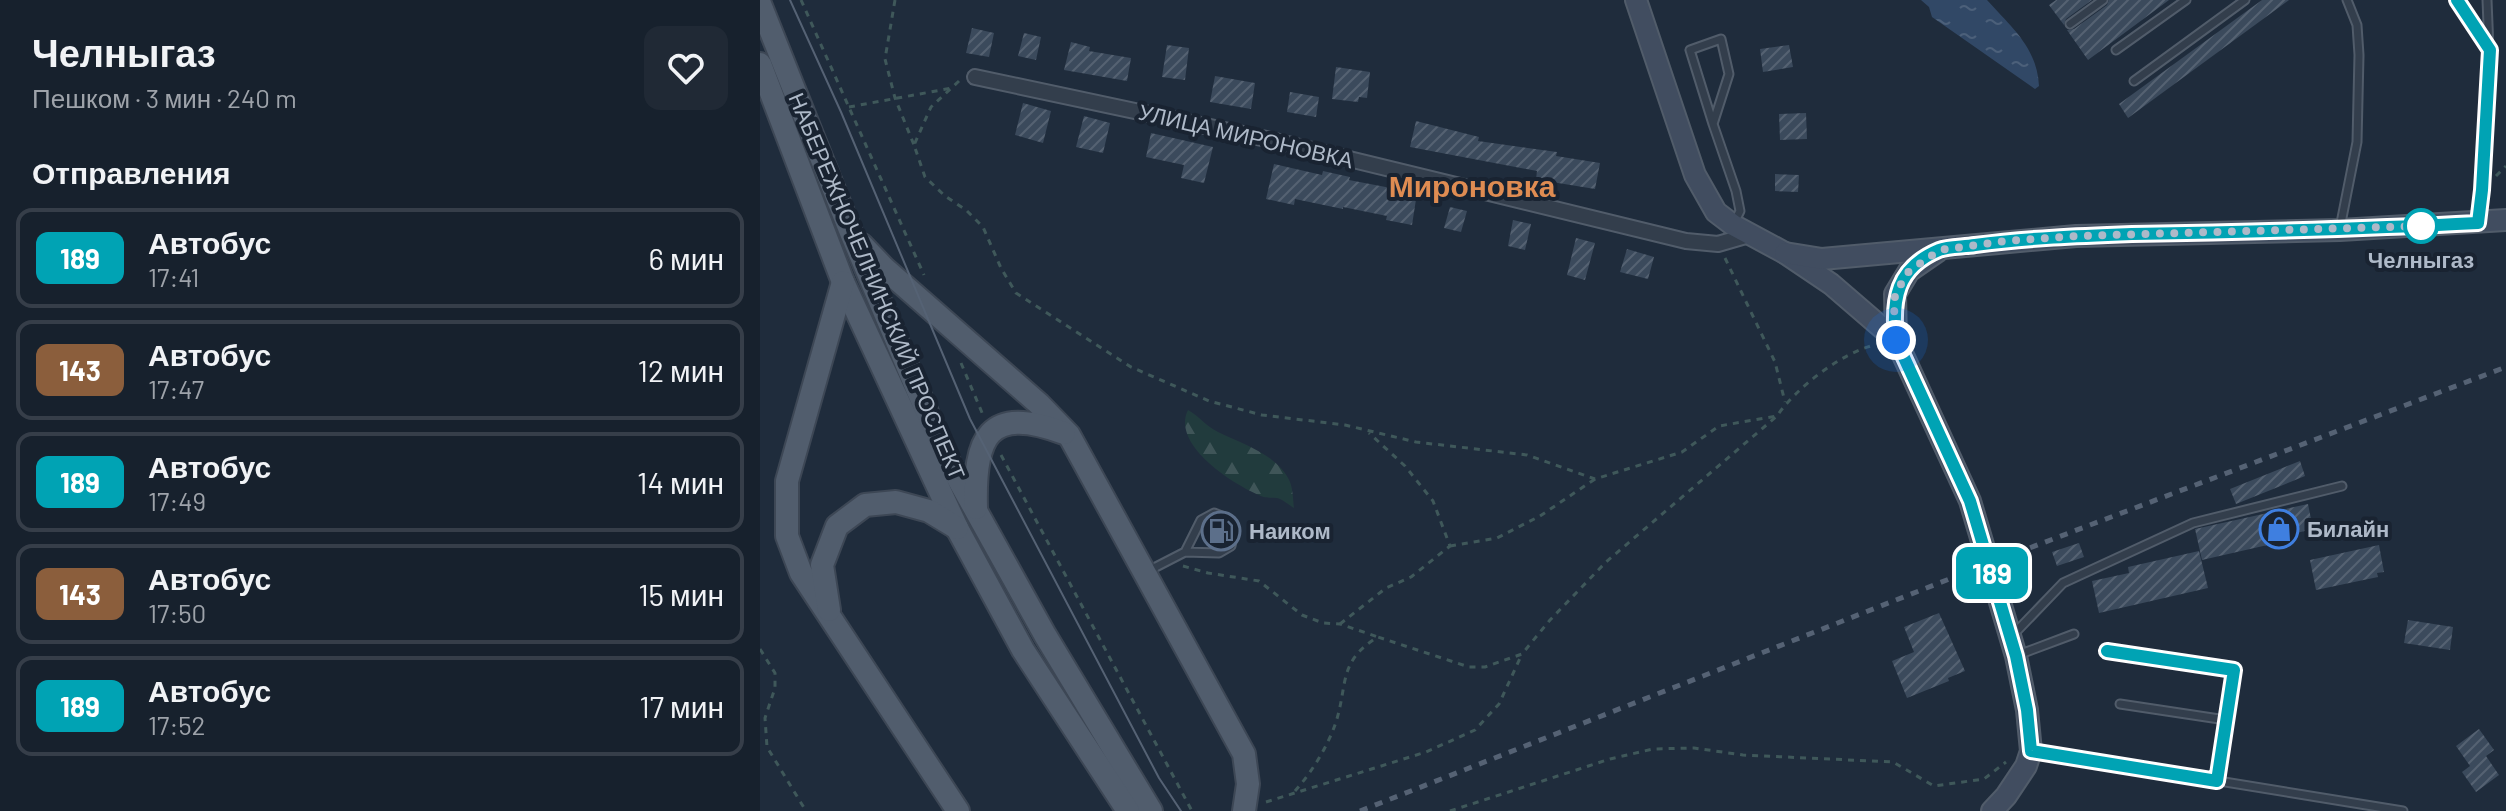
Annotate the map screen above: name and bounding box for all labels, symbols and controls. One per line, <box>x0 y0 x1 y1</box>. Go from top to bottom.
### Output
button: heart <box>644 26 728 110</box>
text: Челныгаз <box>32 29 216 75</box>
text: Пешком · 3 мин · 240 m <box>32 82 297 113</box>
street label: НАБЕРЕЖНОЧЕЛНИНСКИЙ ПРОСПЕКТ <box>784 88 971 483</box>
street label: УЛИЦА МИРОНОВКА <box>1136 98 1356 173</box>
text: Отправления <box>32 154 231 190</box>
district label: Мироновка <box>1389 167 1556 203</box>
marker: Челныгаз <box>2404 209 2438 243</box>
text: Автобус <box>148 224 271 260</box>
text: 6 мин <box>649 240 724 276</box>
text: 189 <box>60 241 100 275</box>
place label: Челныгаз <box>2368 246 2474 272</box>
text: 17:41 <box>148 261 199 292</box>
your location <box>1876 320 1916 360</box>
text: Автобус <box>148 336 271 372</box>
text: 12 мин <box>637 352 724 388</box>
text: 143 <box>59 353 101 387</box>
text: 17:47 <box>148 373 204 404</box>
text: Автобус <box>148 448 271 484</box>
text: 14 мин <box>637 464 724 500</box>
text: 189 <box>60 465 100 499</box>
text: 17:49 <box>148 485 206 516</box>
shop icon: Билайн <box>2258 508 2300 550</box>
fuel station icon: Наиком <box>1200 510 1242 552</box>
place label: Билайн <box>2307 515 2389 541</box>
place label: Наиком <box>1249 517 1331 543</box>
line badge: 189 <box>1946 547 2038 599</box>
text: 189 <box>1972 556 2012 590</box>
text: Автобус <box>148 560 271 596</box>
text: 15 мин <box>638 576 724 612</box>
text: 143 <box>59 577 101 611</box>
text: 17:50 <box>148 597 206 628</box>
text: Автобус <box>148 672 271 708</box>
text: 17 мин <box>639 688 724 724</box>
text: 189 <box>60 689 100 723</box>
text: 17:52 <box>148 709 206 740</box>

